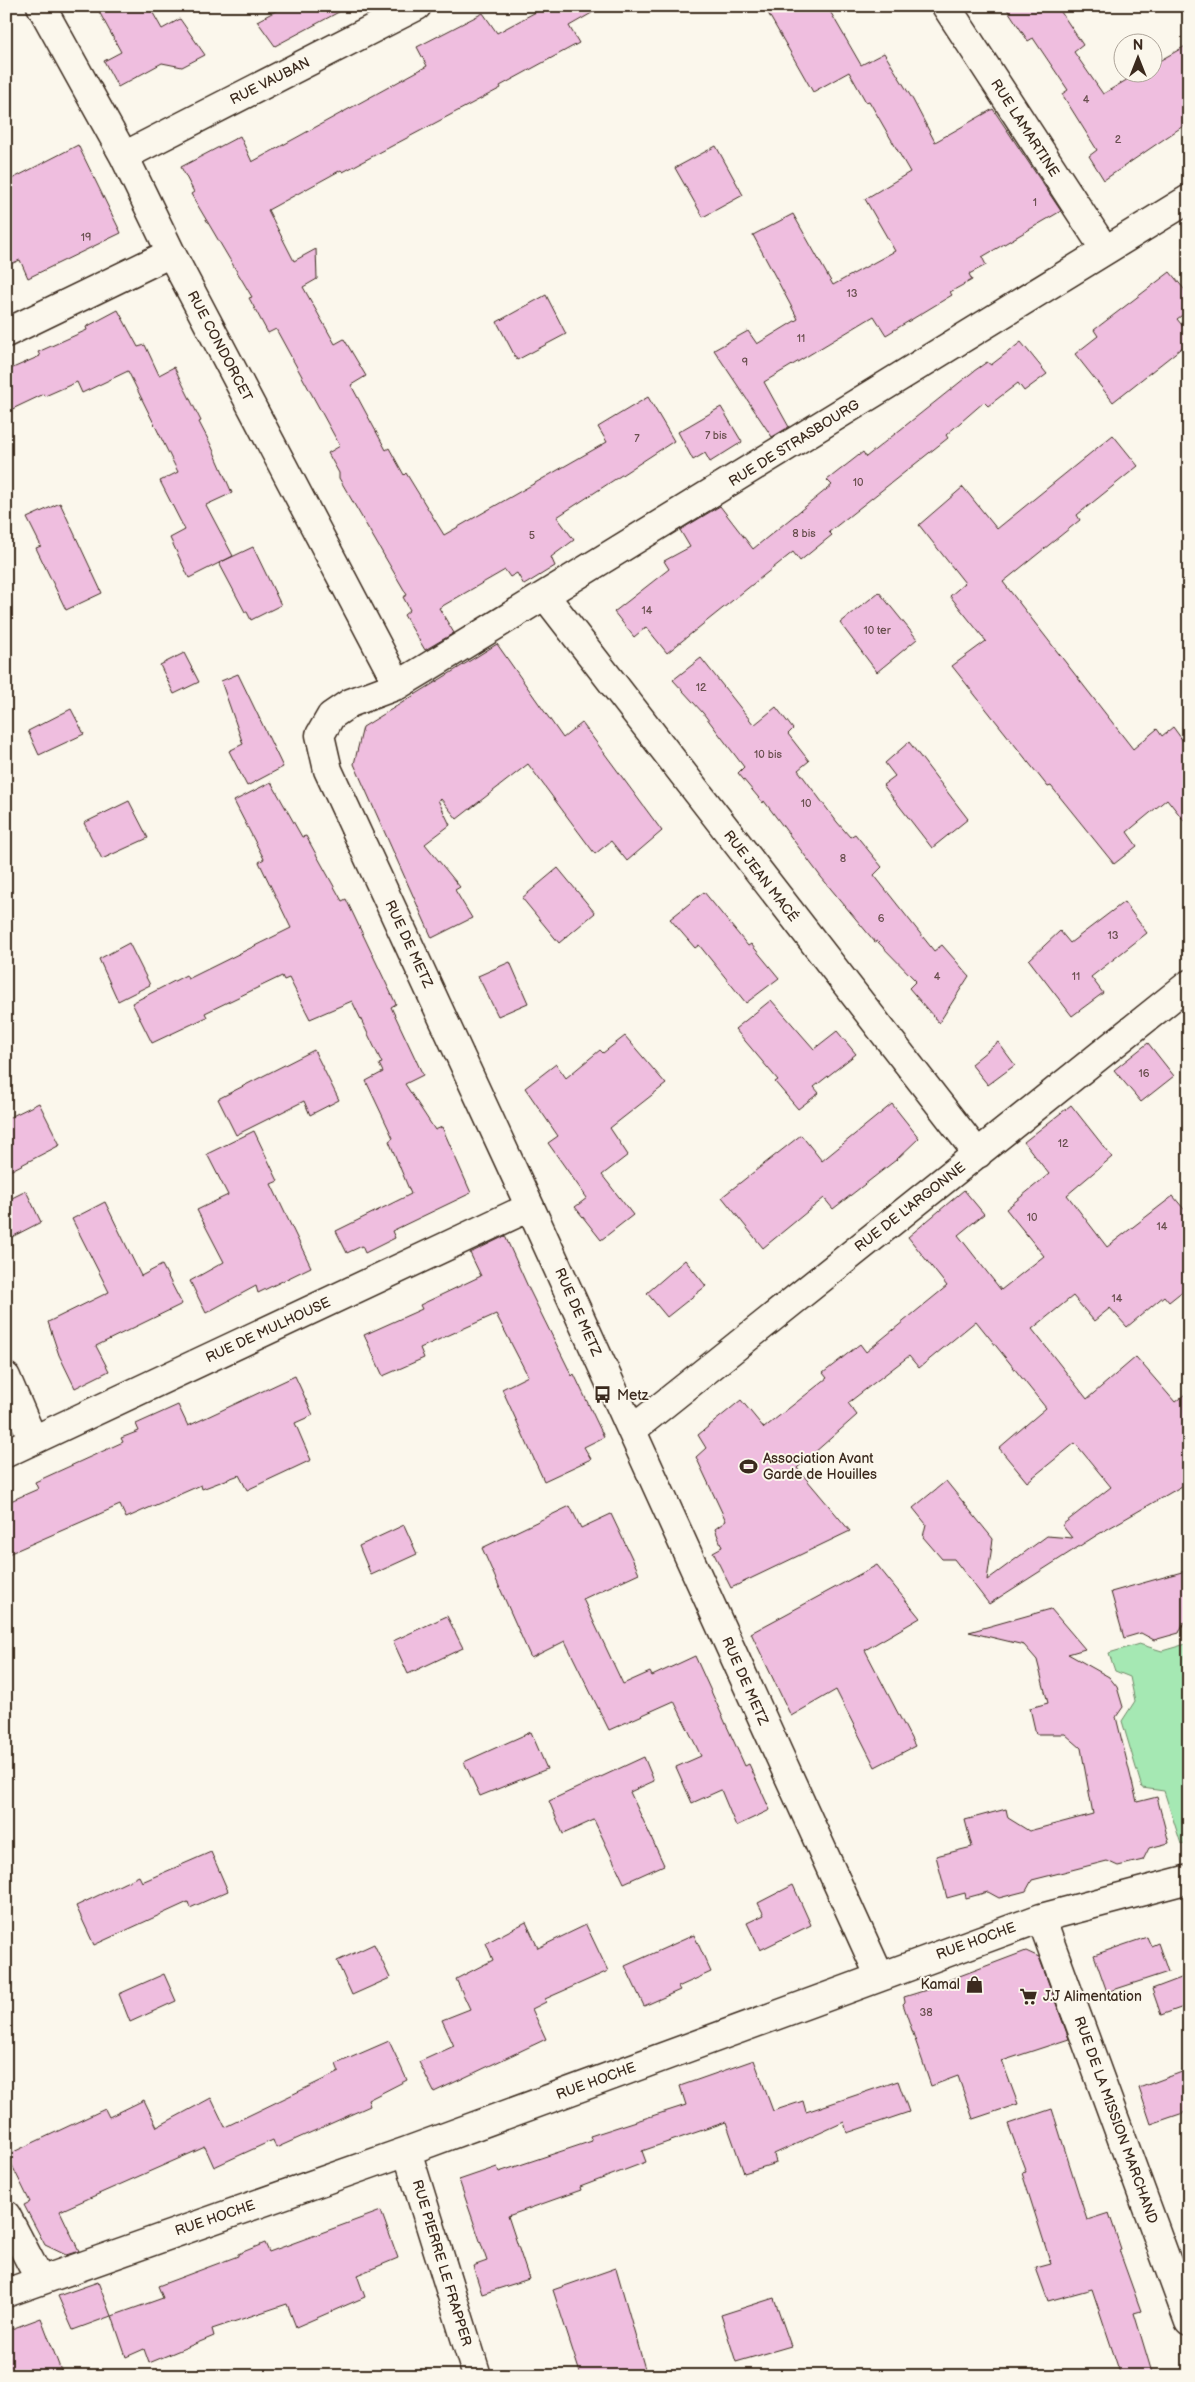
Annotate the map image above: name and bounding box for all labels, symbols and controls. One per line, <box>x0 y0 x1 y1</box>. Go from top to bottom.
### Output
north arrow <box>1112 32 1162 82</box>
text: N <box>1133 37 1143 54</box>
street label: RUE VAUBAN <box>227 54 313 108</box>
street label: RUE LAMARTINE <box>987 76 1063 180</box>
house number: 4 <box>1083 93 1090 106</box>
house number: 2 <box>1115 133 1122 146</box>
house number: 1 <box>1033 196 1037 209</box>
house number: 19 <box>81 231 91 244</box>
house number: 13 <box>846 287 858 300</box>
street label: RUE CONDORCET <box>184 288 257 405</box>
house number: 11 <box>797 332 805 345</box>
house number: 9 <box>742 356 748 369</box>
street label: RUE DE STRASBOURG <box>726 396 863 490</box>
house number: 7 bis <box>705 429 728 442</box>
house number: 7 <box>634 432 640 445</box>
house number: 10 <box>853 476 864 489</box>
house number: 8 bis <box>792 527 816 540</box>
house number: 5 <box>529 529 535 542</box>
house number: 14 <box>642 604 653 617</box>
house number: 10 ter <box>863 624 892 637</box>
house number: 12 <box>696 681 707 694</box>
house number: 10 bis <box>754 748 783 761</box>
house number: 10 <box>801 797 812 810</box>
street label: RUE JEAN MACÉ <box>720 826 803 925</box>
house number: 8 <box>840 852 846 865</box>
street label: RUE DE METZ <box>381 897 437 991</box>
house number: 6 <box>878 912 885 925</box>
house number: 13 <box>1107 929 1119 942</box>
house number: 4 <box>934 970 941 983</box>
house number: 11 <box>1072 970 1080 983</box>
house number: 16 <box>1139 1067 1150 1080</box>
house number: 12 <box>1058 1137 1069 1150</box>
street label: RUE DE L'ARGONNE <box>851 1159 969 1255</box>
house number: 10 <box>1027 1211 1038 1224</box>
house number: 14 <box>1157 1220 1168 1233</box>
street label: RUE DE METZ <box>551 1265 605 1359</box>
house number: 14 <box>1112 1292 1123 1305</box>
street label: RUE DE MULHOUSE <box>203 1294 333 1366</box>
bus stop icon: Metz <box>593 1385 613 1405</box>
place label: Metz <box>617 1387 649 1404</box>
place label: Association Avant Garde de Houilles <box>763 1450 877 1483</box>
sports icon: Association Avant Garde de Houilles <box>739 1456 759 1476</box>
street label: RUE DE METZ <box>718 1634 772 1728</box>
street label: RUE HOCHE <box>934 1919 1018 1963</box>
shop icon: Kamal <box>964 1974 984 1994</box>
place label: Kamal <box>921 1976 960 1993</box>
supermarket icon: J.J Alimentation <box>1019 1986 1039 2006</box>
place label: J.J Alimentation <box>1043 1988 1142 2005</box>
house number: 38 <box>919 2006 933 2019</box>
street label: RUE DE LA MISSION MARCHAND <box>1070 2014 1162 2226</box>
street label: RUE HOCHE <box>554 2059 638 2103</box>
street label: RUE PIERRE LE FRAPPER <box>409 2178 475 2348</box>
street label: RUE HOCHE <box>173 2196 257 2240</box>

